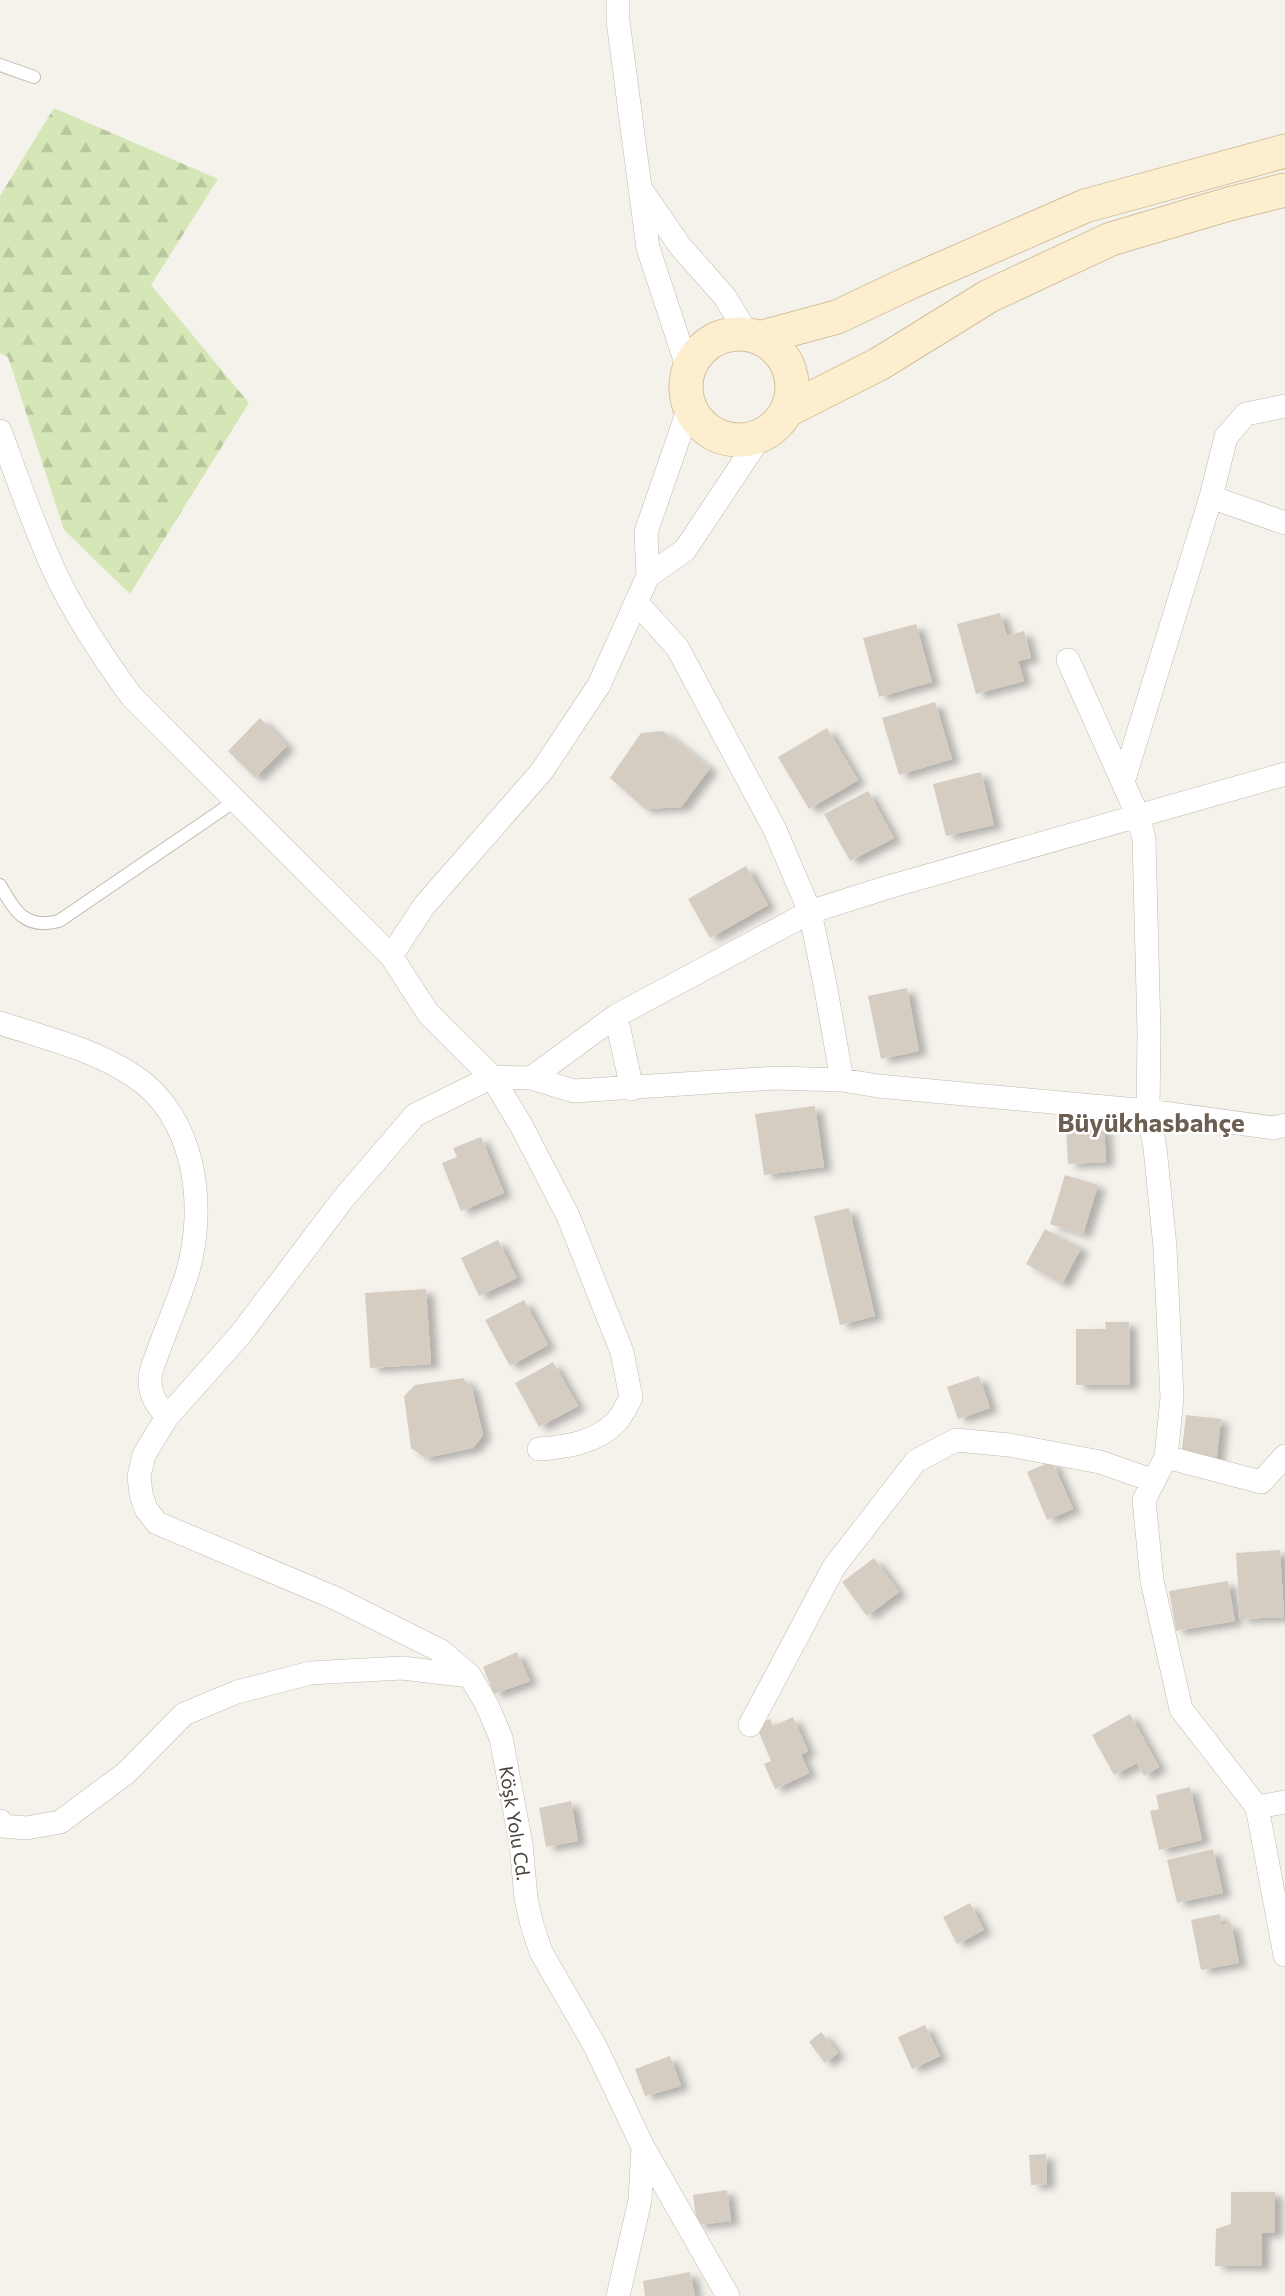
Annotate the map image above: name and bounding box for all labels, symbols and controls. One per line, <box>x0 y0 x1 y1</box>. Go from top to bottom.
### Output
district label: Büyükhasbahçe <box>1057 1106 1245 1137</box>
street label: Köşk Yolu Cd. <box>495 1764 536 1882</box>

